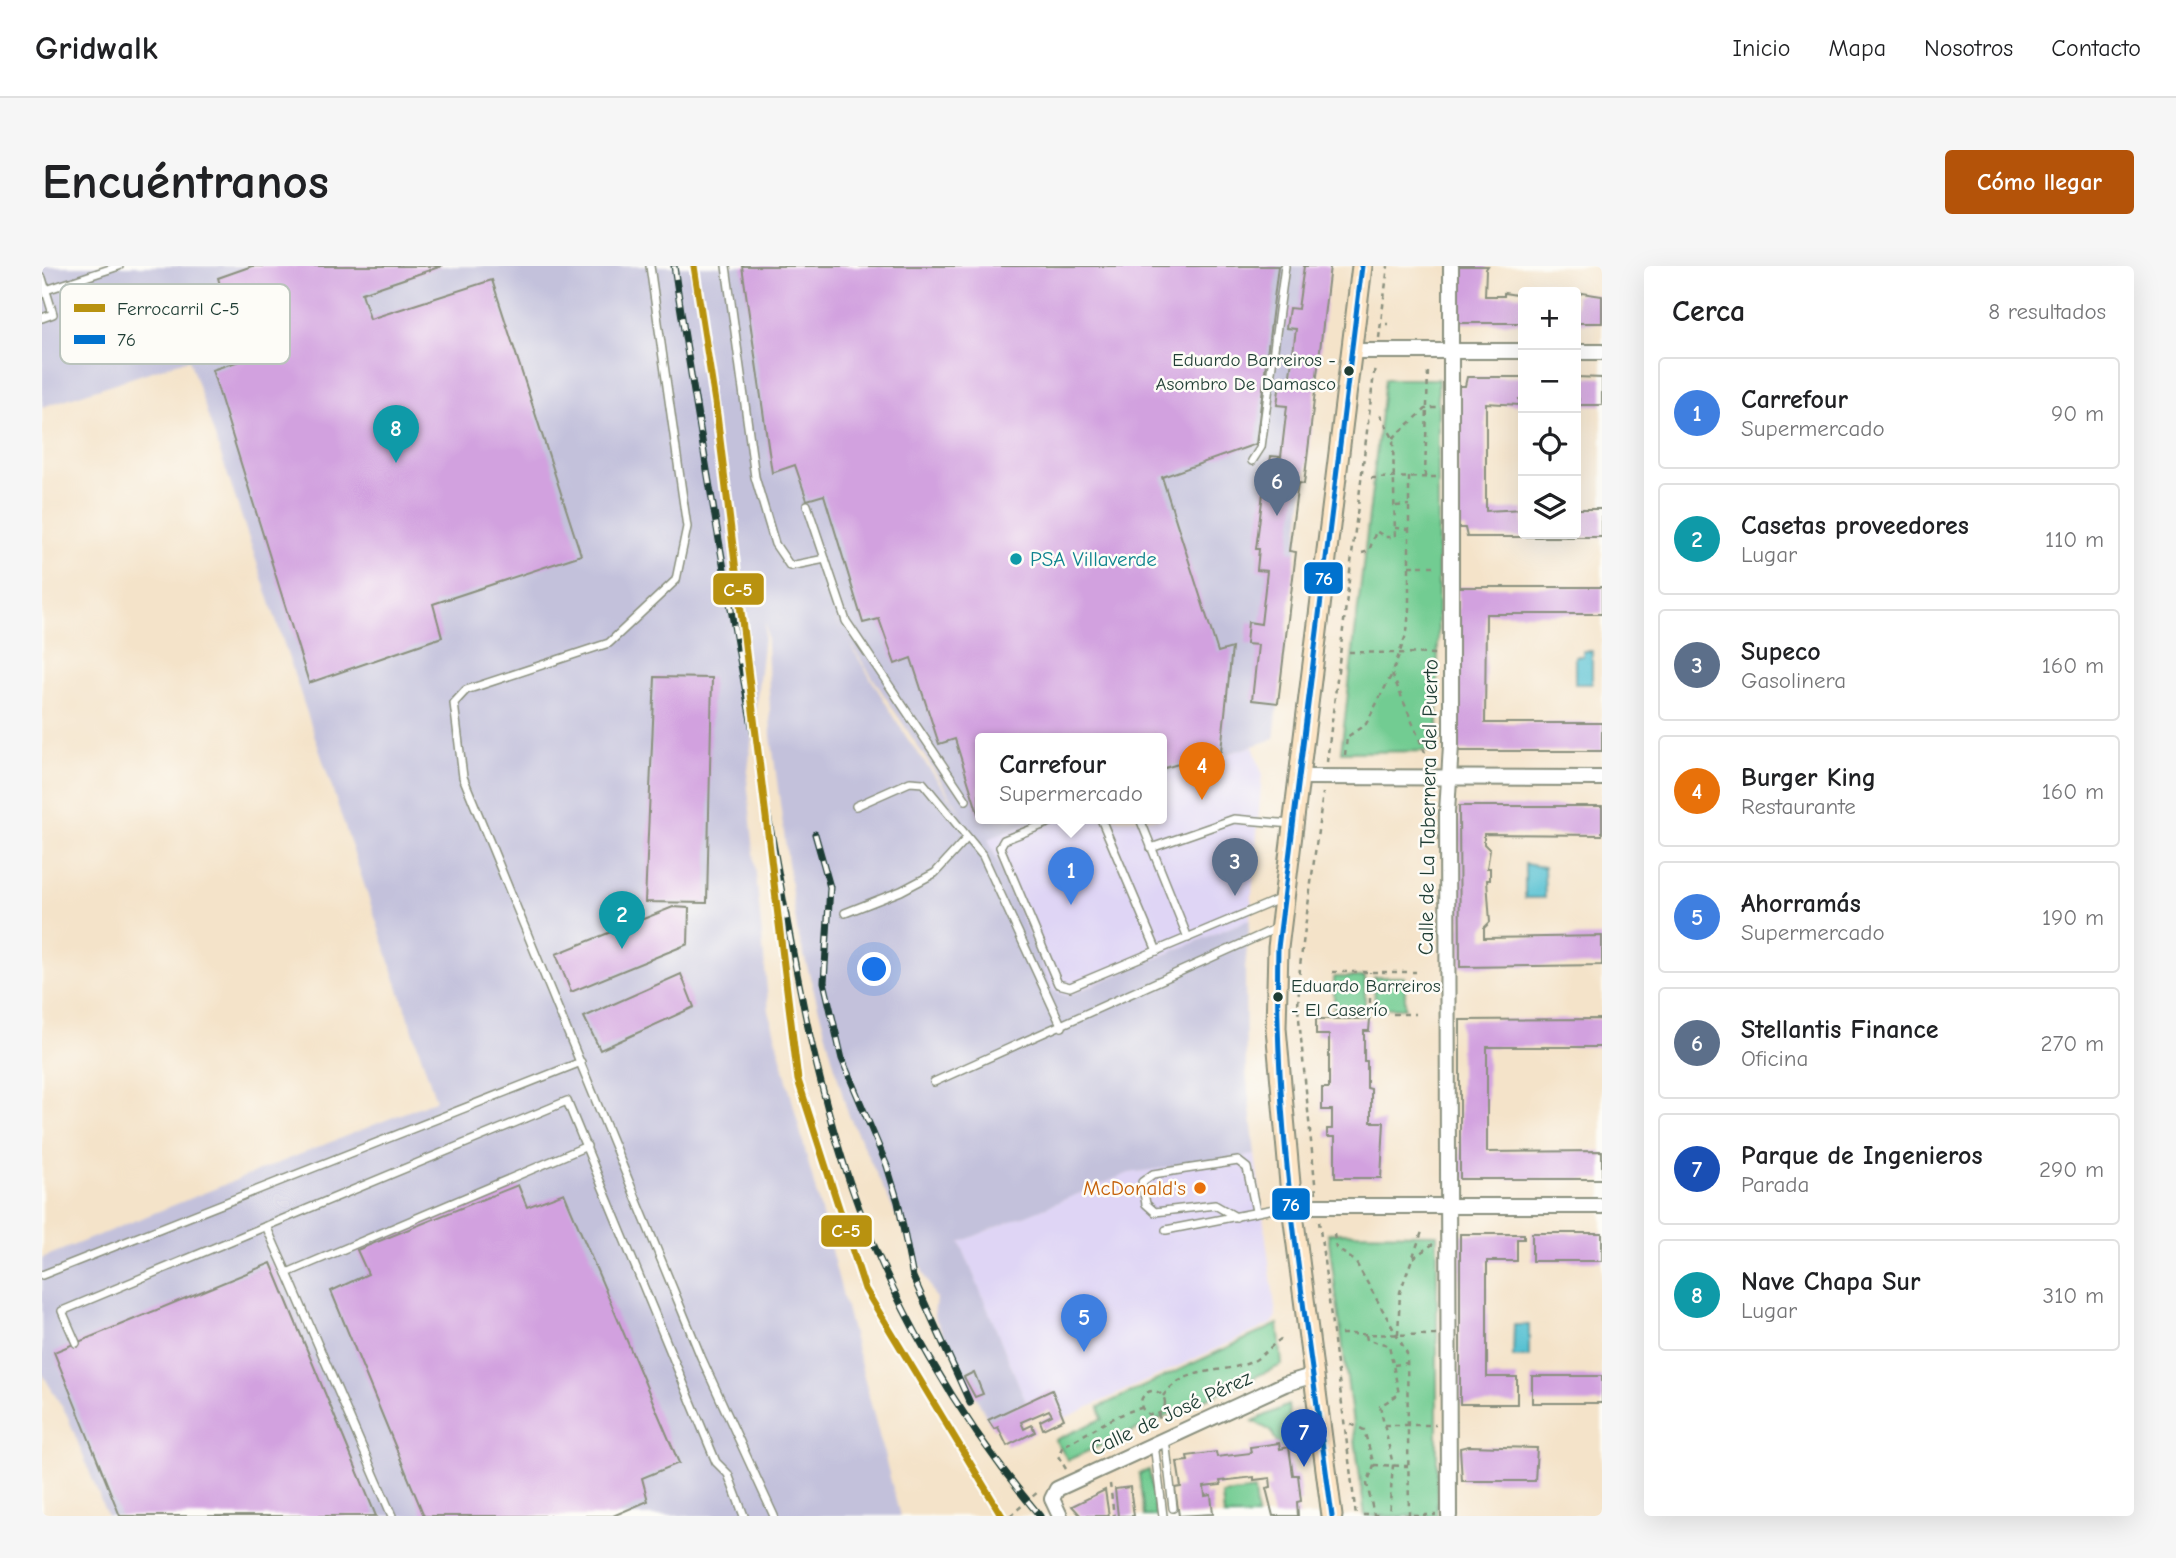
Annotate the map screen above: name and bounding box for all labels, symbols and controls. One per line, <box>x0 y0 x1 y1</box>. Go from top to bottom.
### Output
text: Gridwalk <box>35 29 158 67</box>
text: Inicio <box>1733 34 1790 62</box>
text: Mapa <box>1828 34 1886 62</box>
text: Nosotros <box>1924 34 2013 62</box>
text: Contacto <box>2051 34 2141 62</box>
button: Cómo llegar <box>1945 150 2134 214</box>
text: Encuéntranos <box>42 154 329 210</box>
legend <box>60 284 290 364</box>
map controls <box>1518 287 1581 539</box>
button: + <box>1518 287 1581 350</box>
text: Cerca <box>1672 294 1745 329</box>
text: Ferrocarril C-5 <box>117 298 240 320</box>
text: 8 resultados <box>1988 298 2106 325</box>
text: 76 <box>117 329 136 351</box>
place label: Eduardo Barreiros - Asombro De Damasco <box>1155 349 1336 395</box>
button: − <box>1518 350 1581 413</box>
marker: Eduardo Barreiros - Asombro De Damasco <box>1342 364 1356 378</box>
text: Carrefour <box>1741 385 1848 415</box>
text: 1 <box>1692 400 1702 427</box>
text: 90 m <box>2051 400 2104 427</box>
pin: 8 <box>373 405 419 463</box>
button: locate <box>1518 413 1581 476</box>
text: Supermercado <box>1741 415 1885 442</box>
pin: 6 <box>1254 458 1300 516</box>
button: layers <box>1518 476 1581 539</box>
text: Casetas proveedores <box>1741 511 1969 541</box>
text: 2 <box>1691 526 1703 553</box>
text: 110 m <box>2045 526 2104 553</box>
text: Lugar <box>1741 541 1797 568</box>
place label: PSA Villaverde <box>1030 547 1157 571</box>
marker: PSA Villaverde <box>1008 551 1024 567</box>
line badge: 76 <box>1303 561 1344 595</box>
text: 76 <box>1315 568 1333 590</box>
line badge: C-5 <box>712 572 765 606</box>
text: C-5 <box>723 579 753 601</box>
text: Supeco <box>1741 637 1821 667</box>
text: 3 <box>1691 652 1703 679</box>
text: 160 m <box>2042 652 2104 679</box>
street label: Calle de La Tabernera del Puerto <box>1413 659 1443 955</box>
text: Gasolinera <box>1741 667 1846 694</box>
popup <box>975 733 1167 824</box>
pin: 4 <box>1179 742 1225 800</box>
text: Carrefour <box>999 750 1106 780</box>
text: Burger King <box>1741 763 1876 793</box>
text: 4 <box>1692 778 1702 805</box>
text: 160 m <box>2042 778 2104 805</box>
text: Supermercado <box>999 780 1143 807</box>
text: Restaurante <box>1741 793 1856 820</box>
pin: 3 <box>1212 838 1258 896</box>
pin: 1 <box>1048 847 1094 905</box>
text: Ahorramás <box>1741 889 1861 919</box>
pin: 2 <box>599 891 645 949</box>
text: 5 <box>1691 904 1703 931</box>
text: 190 m <box>2042 904 2104 931</box>
text: Supermercado <box>1741 919 1885 946</box>
your location <box>857 952 891 986</box>
place label: Eduardo Barreiros - El Caserío <box>1291 975 1441 1021</box>
marker: Eduardo Barreiros - El Caserío <box>1271 990 1285 1004</box>
text: Stellantis Finance <box>1741 1015 1938 1045</box>
text: 6 <box>1691 1030 1703 1057</box>
text: 270 m <box>2040 1030 2104 1057</box>
text: Oficina <box>1741 1045 1808 1072</box>
text: Parque de Ingenieros <box>1741 1141 1983 1171</box>
text: 7 <box>1692 1156 1702 1183</box>
text: 290 m <box>2039 1156 2104 1183</box>
text: Parada <box>1741 1171 1809 1198</box>
place label: McDonald's <box>1083 1176 1186 1200</box>
marker: McDonald's <box>1192 1180 1208 1196</box>
line badge: 76 <box>1271 1187 1311 1221</box>
text: 76 <box>1282 1194 1300 1216</box>
line badge: C-5 <box>820 1214 873 1248</box>
text: C-5 <box>831 1220 861 1242</box>
text: Nave Chapa Sur <box>1741 1267 1921 1297</box>
text: 8 <box>1691 1282 1703 1309</box>
text: 310 m <box>2043 1282 2104 1309</box>
pin: 5 <box>1061 1294 1107 1352</box>
text: Lugar <box>1741 1297 1797 1324</box>
street label: Calle de José Pérez <box>1087 1365 1255 1461</box>
pin: 7 <box>1281 1409 1327 1467</box>

